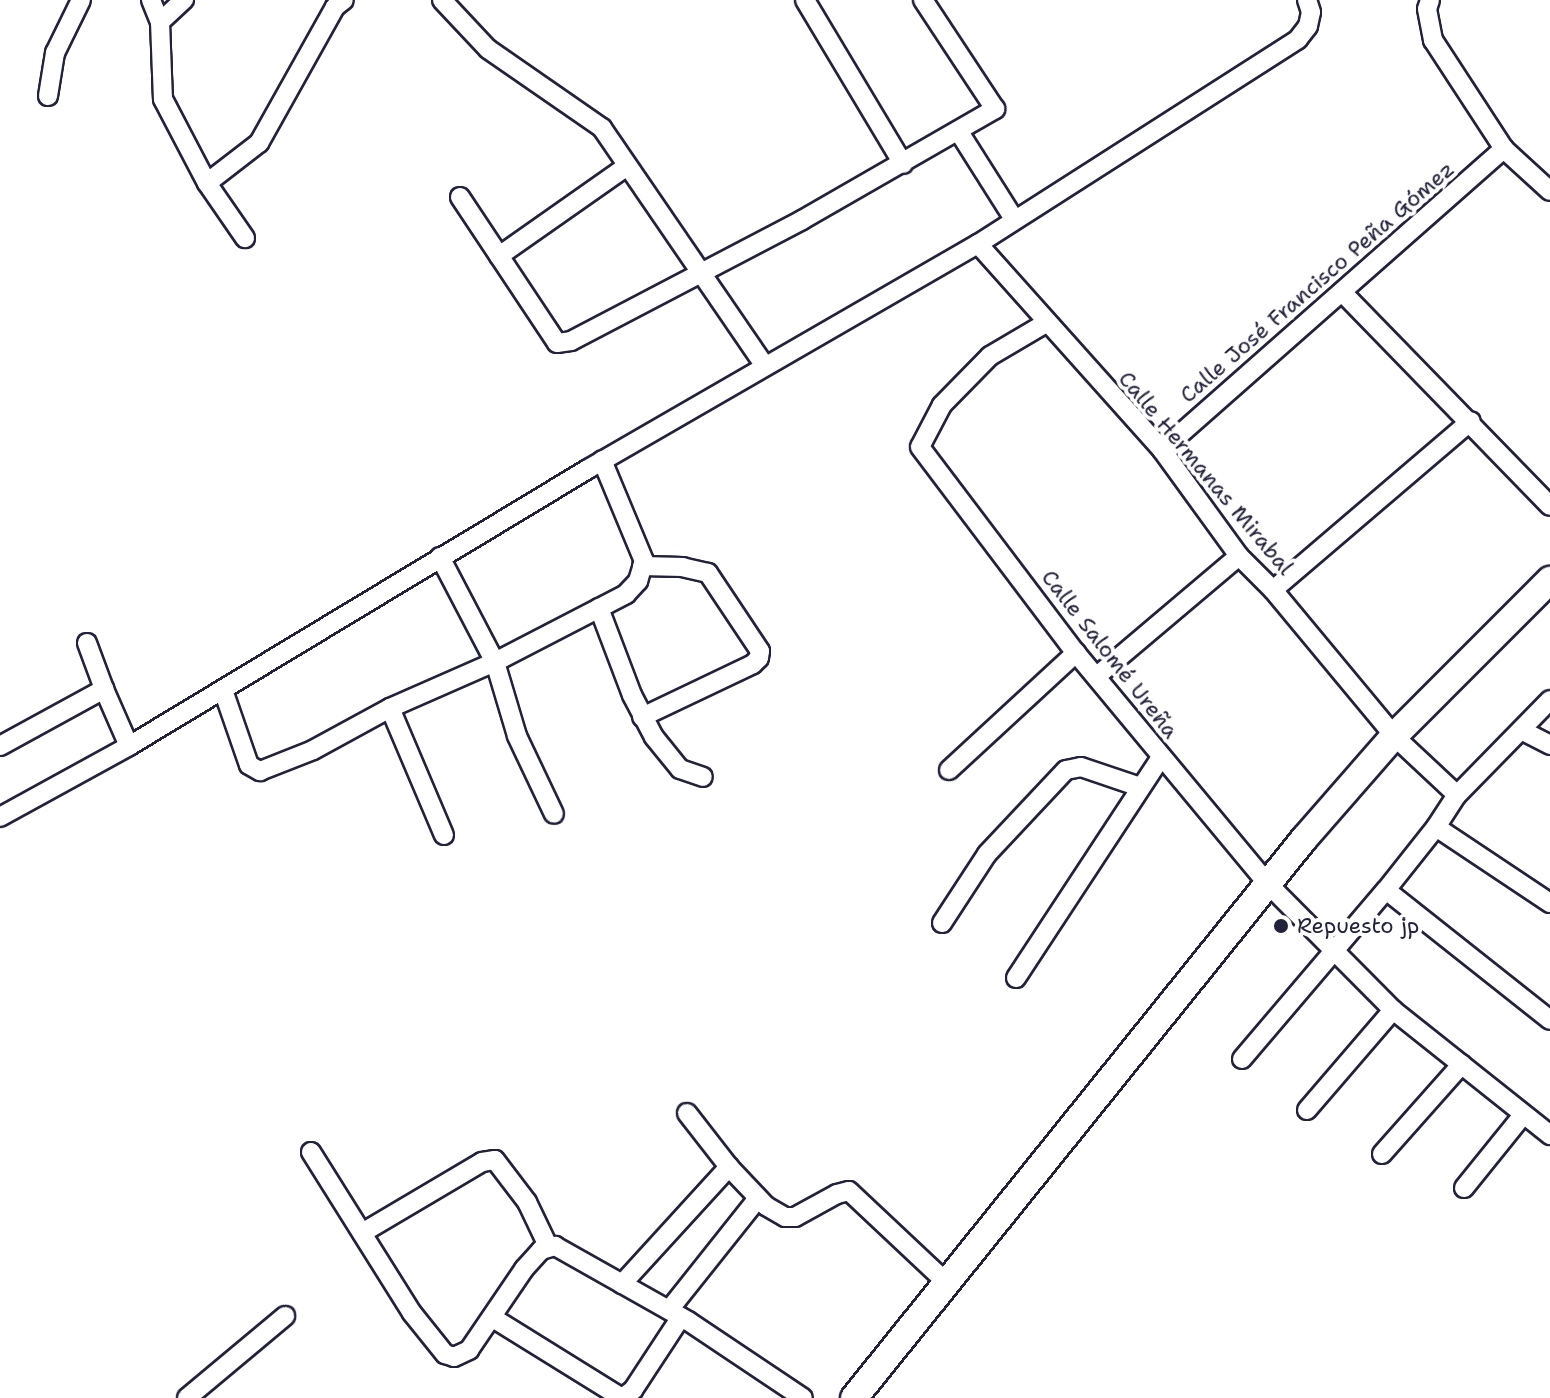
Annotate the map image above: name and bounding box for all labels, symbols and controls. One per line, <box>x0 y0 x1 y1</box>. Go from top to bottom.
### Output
street label: Calle José Francisco Peña Gómez <box>1174 156 1460 408</box>
street label: Calle Hermanas Mirabal <box>1113 366 1299 580</box>
street label: Calle Salomé Ureña <box>1036 564 1184 744</box>
place label: Repuesto jp <box>1297 913 1419 939</box>
marker: Repuesto jp <box>1272 917 1290 935</box>

